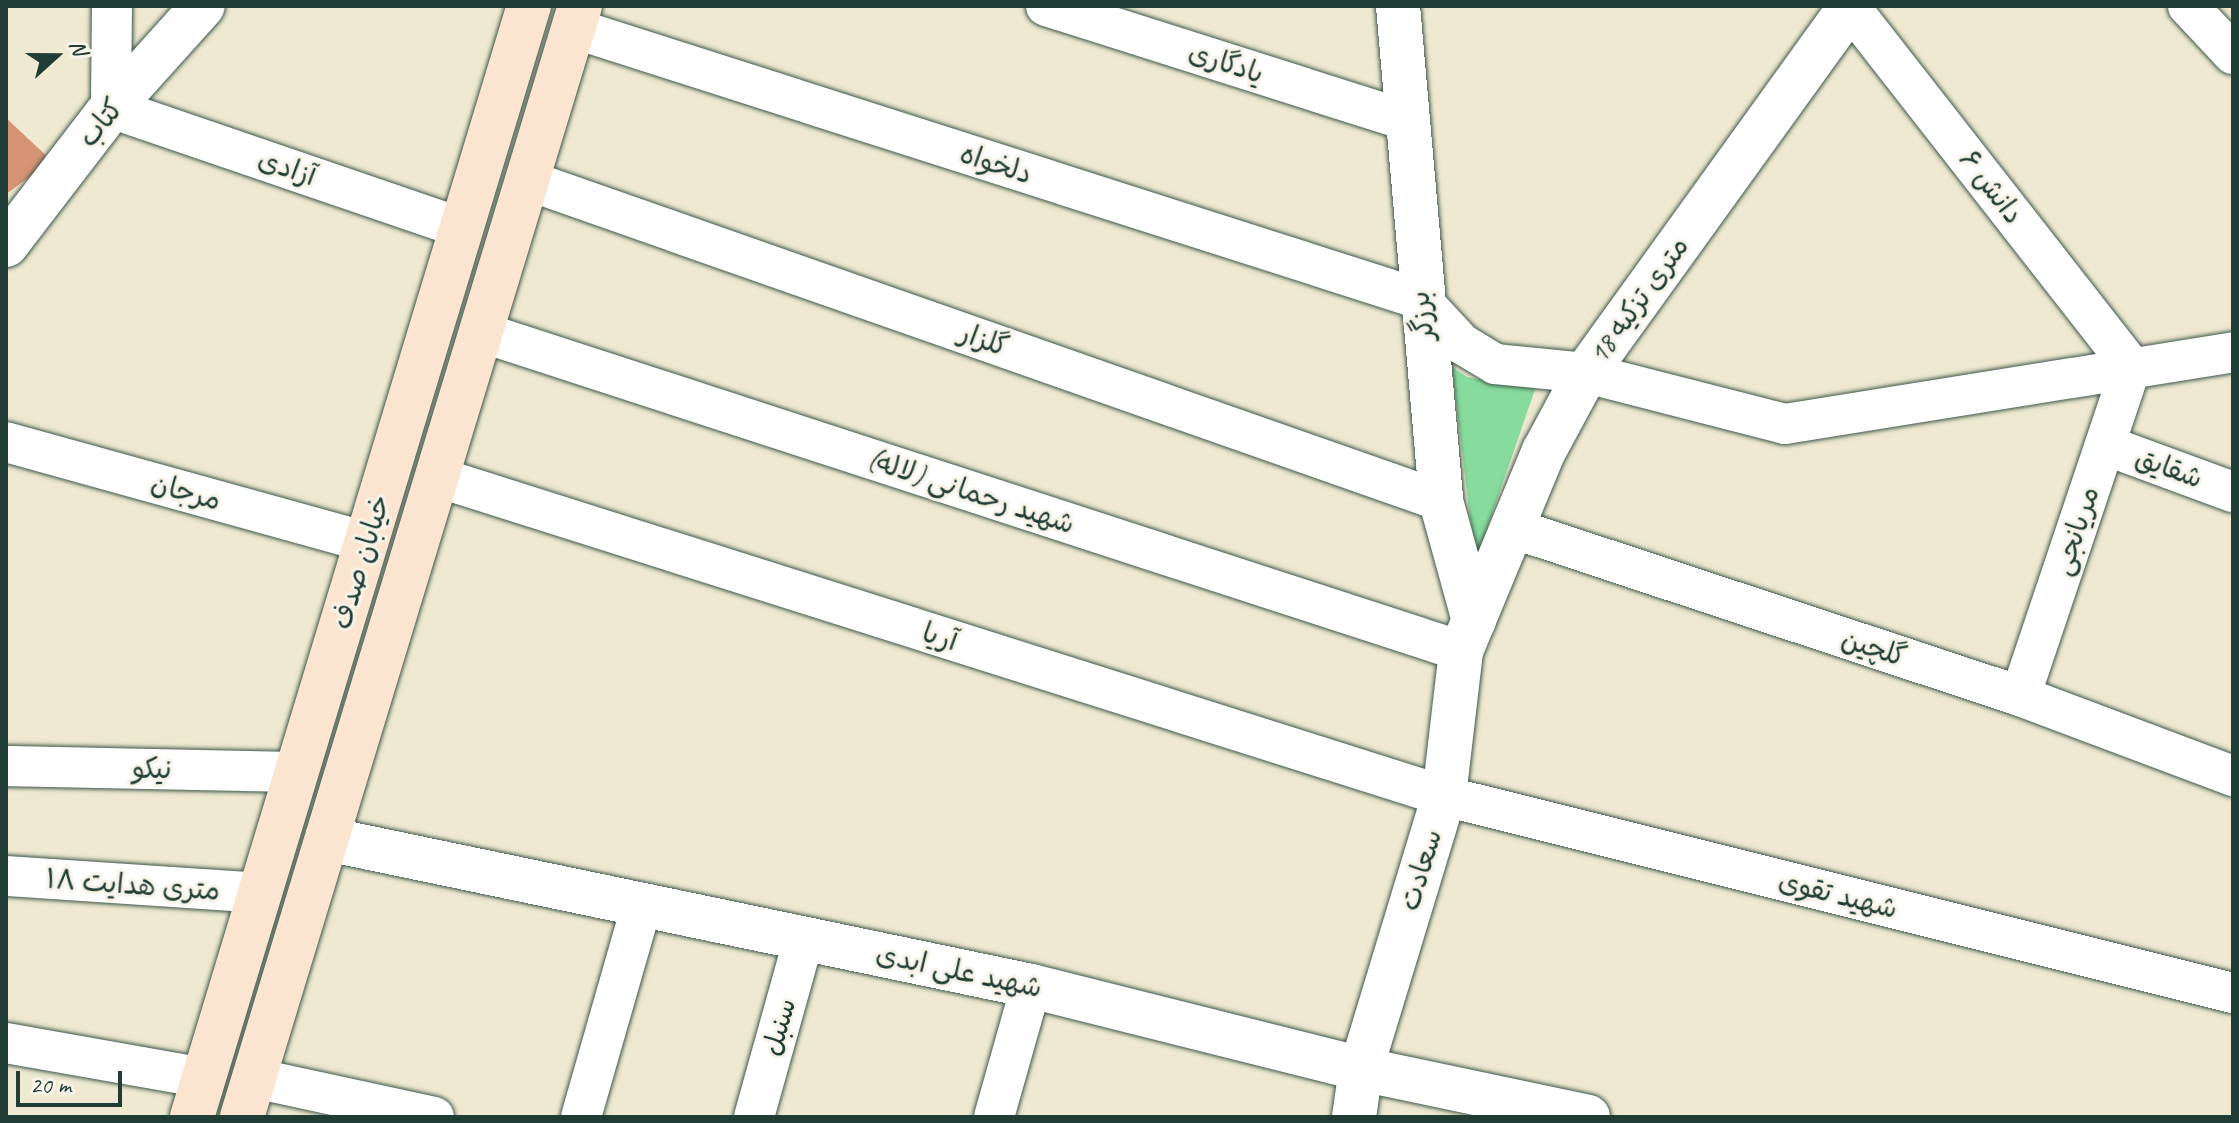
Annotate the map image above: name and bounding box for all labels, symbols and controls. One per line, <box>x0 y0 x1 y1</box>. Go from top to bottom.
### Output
north arrow <box>16 16 96 96</box>
street label: یادگاری <box>1184 35 1268 91</box>
text: N <box>63 36 94 59</box>
street label: کتاب <box>71 92 131 154</box>
street label: دلخواه <box>956 137 1036 191</box>
street label: آزادی <box>254 142 320 194</box>
street label: دانش ۶ <box>1952 143 2030 231</box>
street label: 18 متری تزکیه <box>1582 230 1696 370</box>
street label: برزگر <box>1403 289 1441 343</box>
street label: گلزار <box>955 316 1013 364</box>
street label: شقایق <box>2131 440 2207 496</box>
street label: شهید رحمانی (لاله) <box>863 443 1079 541</box>
street label: مرجان <box>147 466 225 518</box>
street label: مریانجی <box>2045 482 2107 580</box>
street label: خیابان صدف <box>325 491 397 633</box>
street label: آریا <box>918 616 962 658</box>
street label: گلچین <box>1837 622 1911 674</box>
street label: نیکو <box>132 752 172 786</box>
street label: سعادت <box>1393 825 1449 915</box>
street label: ۱۸ متری هدایت <box>45 862 221 908</box>
street label: شهید تقوی <box>1775 864 1901 926</box>
street label: شهید علی ابدی <box>873 937 1045 1005</box>
street label: سنبل <box>755 994 803 1060</box>
scale bar <box>20 1055 126 1105</box>
text: 20 m <box>30 1070 71 1100</box>

